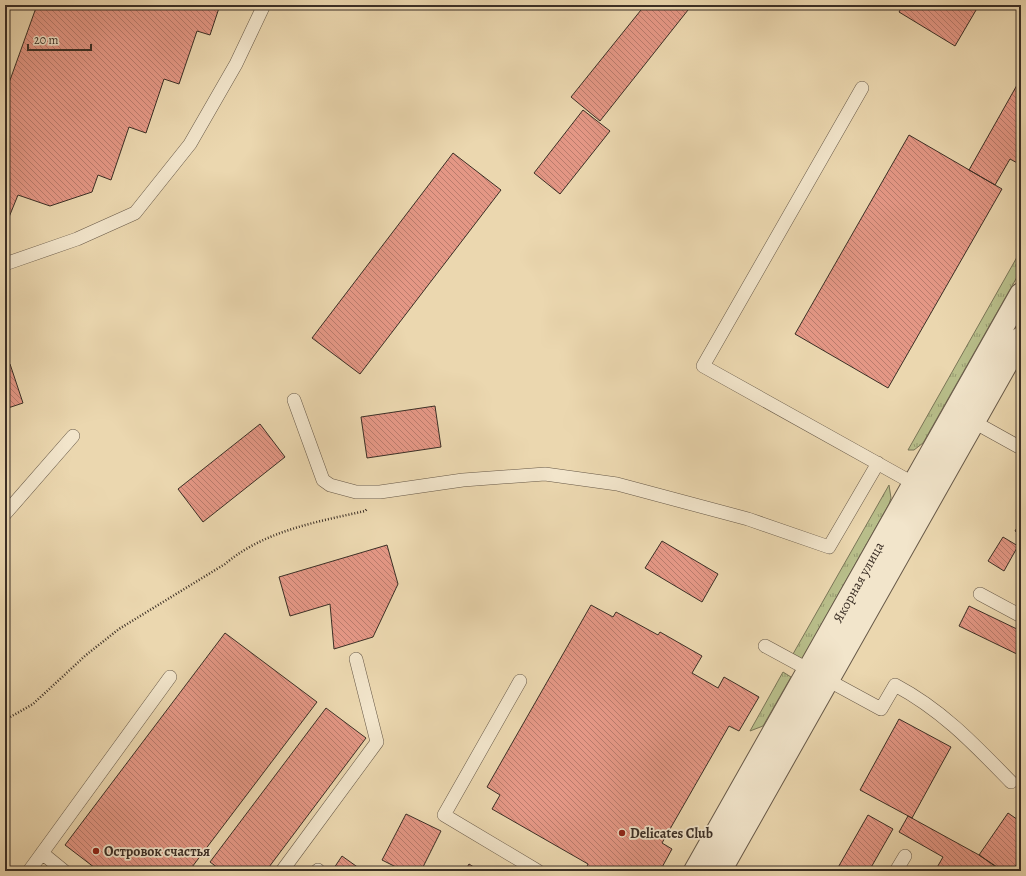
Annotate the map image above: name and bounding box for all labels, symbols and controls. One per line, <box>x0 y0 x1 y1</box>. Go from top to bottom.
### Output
scale bar <box>28 26 91 52</box>
text: 20 m <box>34 32 58 48</box>
street label: Якорная улица <box>828 538 889 626</box>
place label: Delicates Club <box>630 824 713 843</box>
marker: Delicates Club <box>617 828 627 838</box>
place label: Островок счастья <box>104 842 210 861</box>
marker: Островок счастья <box>91 846 101 856</box>

